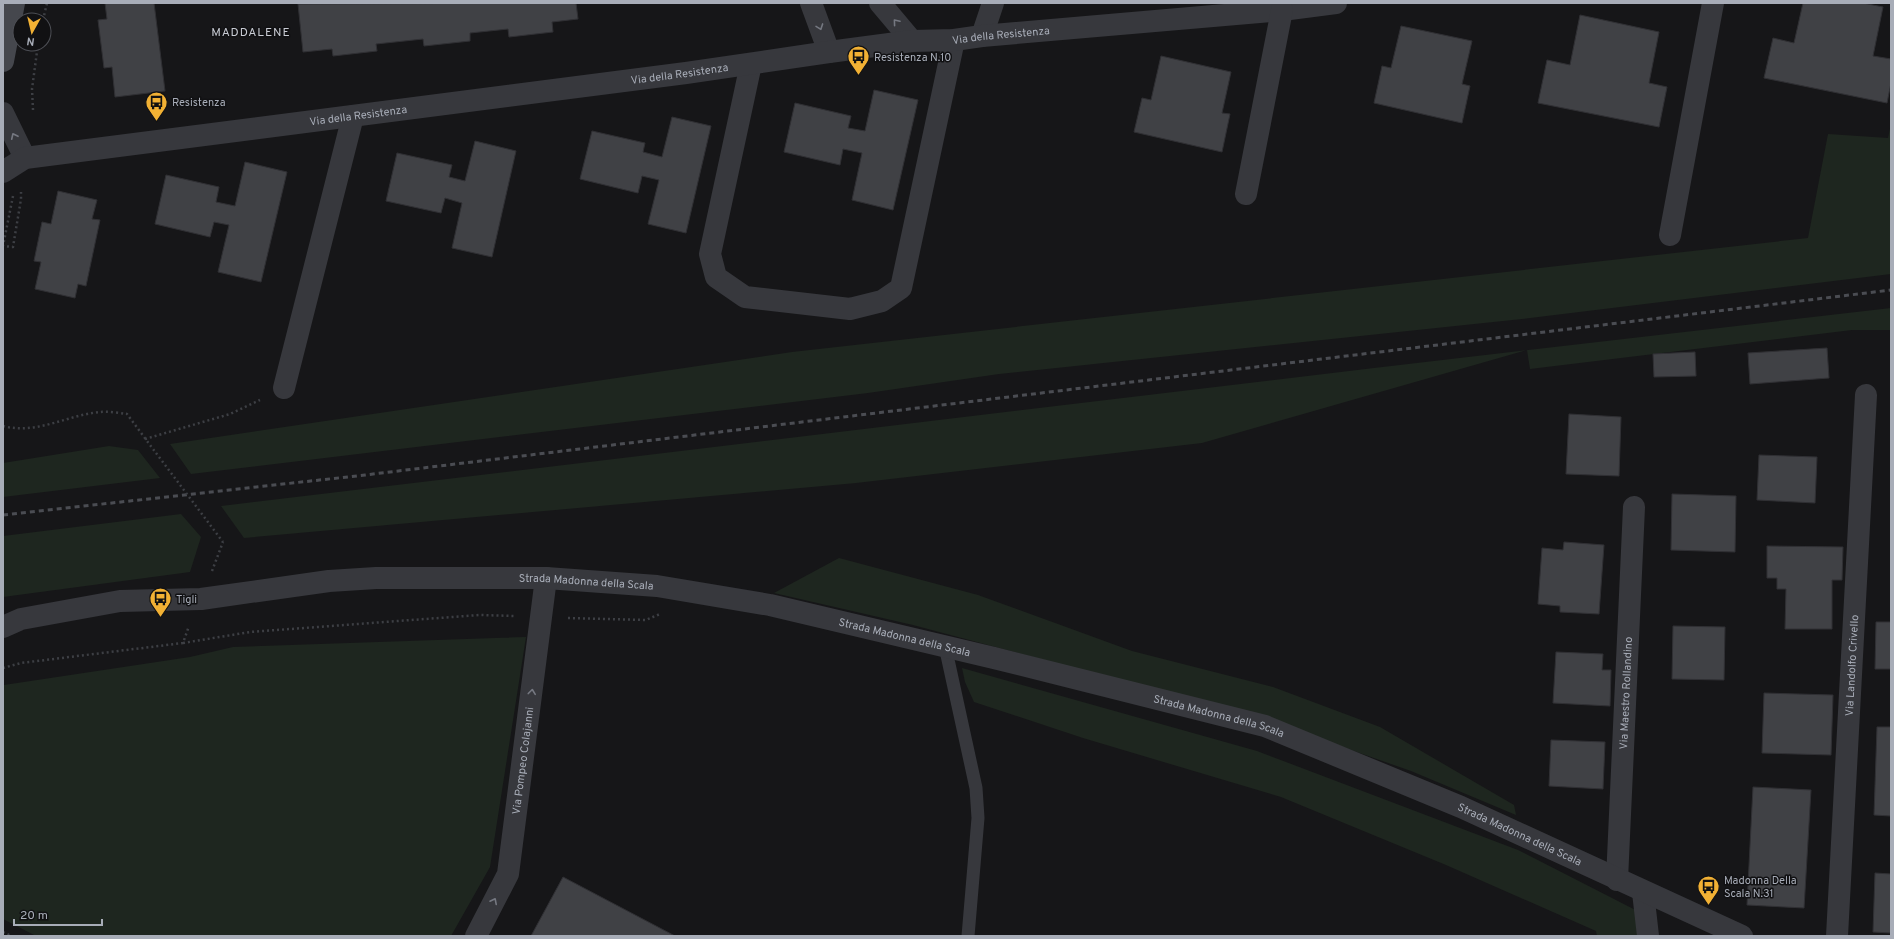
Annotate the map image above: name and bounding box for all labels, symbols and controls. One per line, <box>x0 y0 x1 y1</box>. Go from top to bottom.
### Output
north arrow <box>12 12 52 52</box>
one-way arrow <box>893 20 900 27</box>
one-way arrow <box>815 24 823 31</box>
street label: Via della Resistenza <box>951 24 1051 48</box>
district label: MADDALENE <box>211 25 291 41</box>
text: N <box>26 33 36 48</box>
bus stop icon: Resistenza N.10 <box>846 44 872 77</box>
place label: Resistenza N.10 <box>874 51 951 65</box>
street label: Via della Resistenza <box>630 61 729 88</box>
bus stop icon: Resistenza <box>144 89 170 122</box>
place label: Resistenza <box>172 96 226 110</box>
street label: Via della Resistenza <box>309 103 408 129</box>
one-way arrow <box>10 133 18 140</box>
street label: Strada Madonna della Scala <box>519 572 654 594</box>
bus stop icon: Tigli <box>148 586 174 619</box>
place label: Tigli <box>176 593 197 607</box>
street label: Via Landolfo Crivello <box>1843 614 1862 717</box>
street label: Strada Madonna della Scala <box>837 615 972 660</box>
street label: Via Maestro Rollandino <box>1617 637 1636 750</box>
one-way arrow <box>527 689 536 695</box>
street label: Strada Madonna della Scala <box>1152 692 1286 741</box>
street label: Via Pompeo Colajanni <box>510 706 537 816</box>
street label: Strada Madonna della Scala <box>1455 800 1584 870</box>
bus stop icon: Madonna Della Scala N.31 <box>1695 873 1721 906</box>
place label: Madonna Della Scala N.31 <box>1724 874 1797 901</box>
one-way arrow <box>489 898 497 906</box>
scale bar <box>14 901 102 927</box>
text: 20 m <box>20 908 48 924</box>

